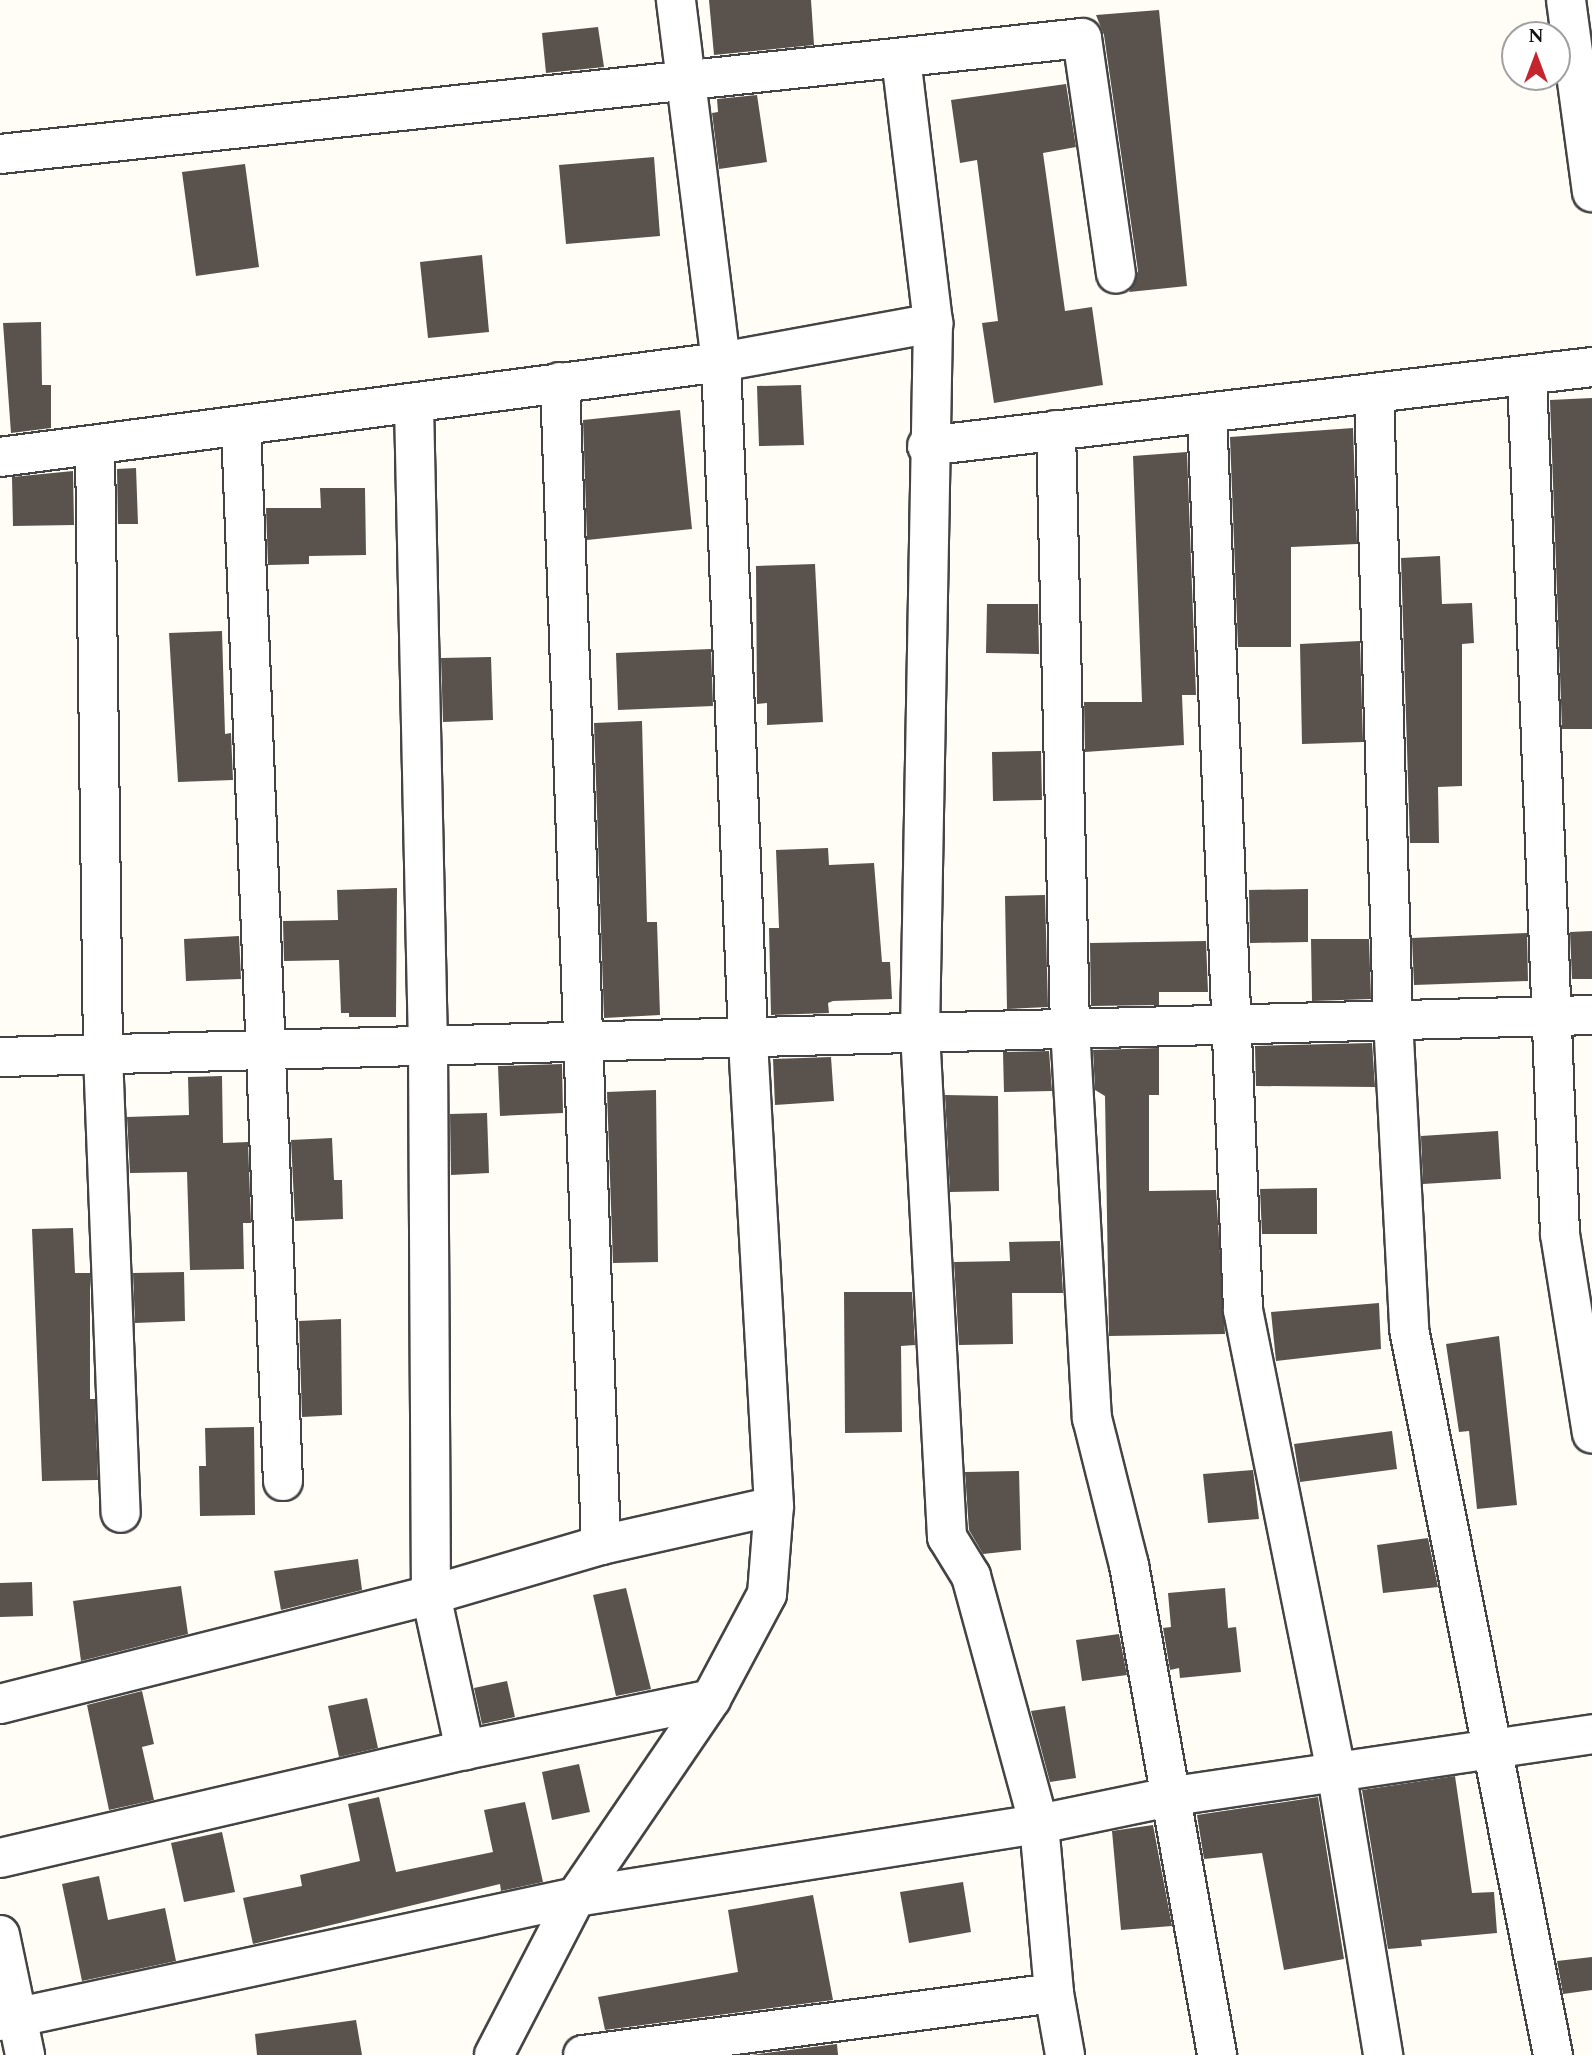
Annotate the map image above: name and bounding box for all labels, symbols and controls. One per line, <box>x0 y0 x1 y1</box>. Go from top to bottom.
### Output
north arrow <box>1501 21 1571 91</box>
text: N <box>1528 22 1544 51</box>

